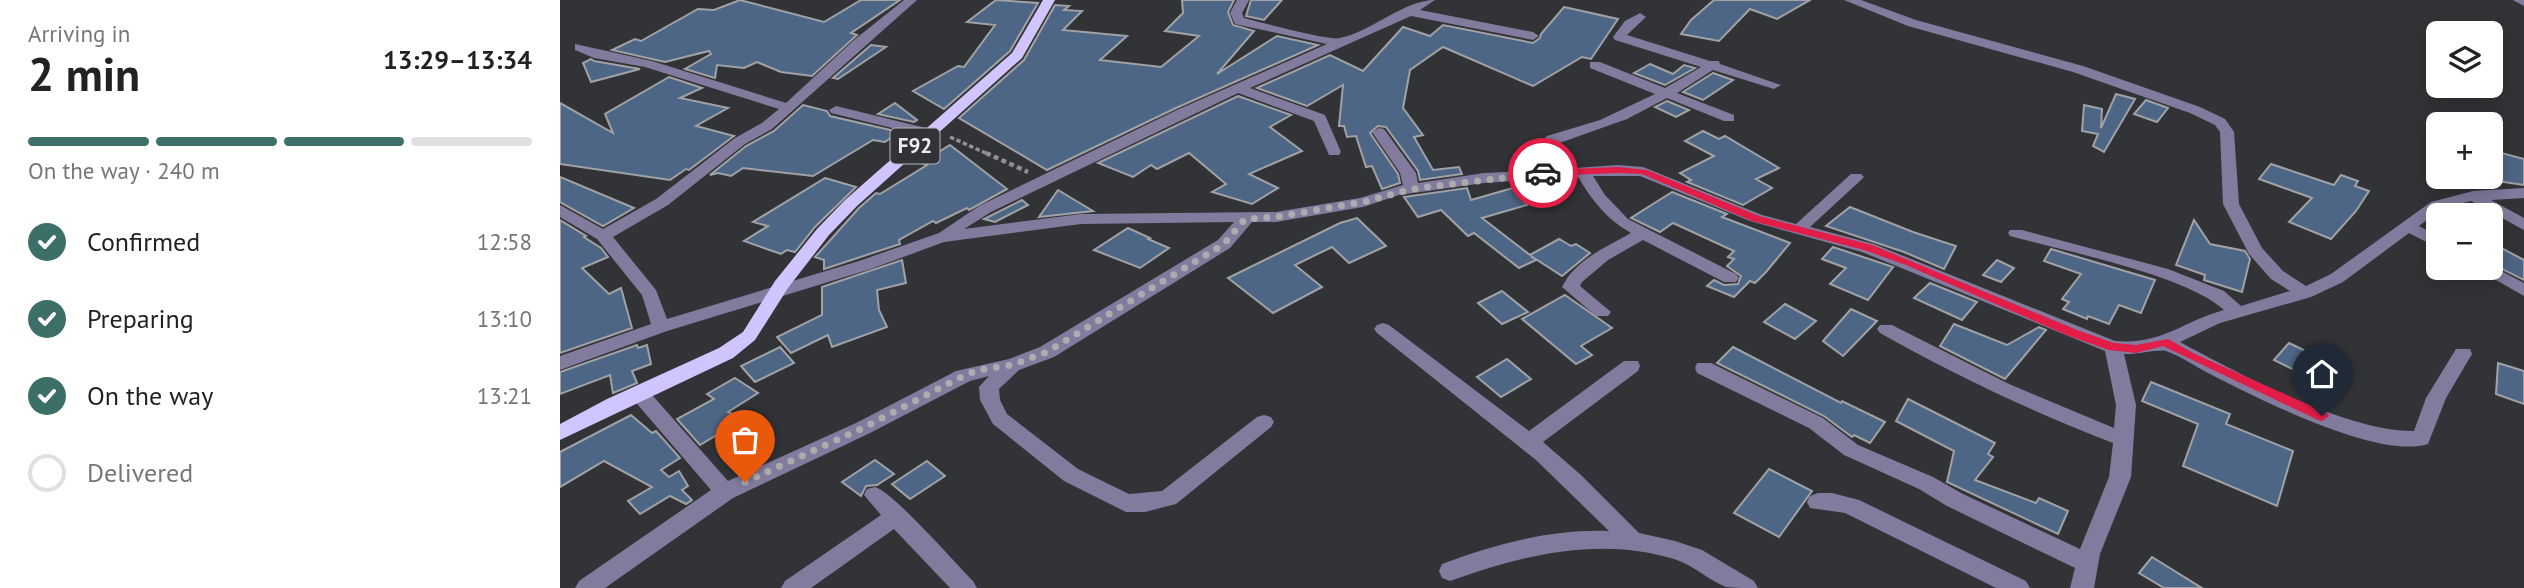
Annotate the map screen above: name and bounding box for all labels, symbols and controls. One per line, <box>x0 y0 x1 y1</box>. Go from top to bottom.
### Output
text: Arriving in <box>28 19 130 48</box>
map controls <box>2426 21 2503 280</box>
button: layers <box>2426 21 2503 98</box>
text: 13:29–13:34 <box>383 43 532 76</box>
text: 2 min <box>28 44 140 104</box>
button: + <box>2426 112 2503 189</box>
road number: F92 <box>890 128 940 164</box>
courier <box>1508 138 1578 208</box>
icon: car <box>1524 154 1562 192</box>
text: On the way · 240 m <box>28 156 220 185</box>
button: − <box>2426 203 2503 280</box>
icon: check <box>28 223 66 261</box>
text: Confirmed <box>87 225 200 258</box>
text: 12:58 <box>477 227 532 256</box>
icon: check <box>28 300 66 338</box>
text: Preparing <box>87 302 194 335</box>
text: 13:10 <box>477 304 532 333</box>
pin <box>2292 344 2352 416</box>
icon: home <box>2303 355 2341 393</box>
icon: check <box>28 377 66 415</box>
text: On the way <box>87 379 213 412</box>
text: 13:21 <box>477 381 532 410</box>
pin <box>715 410 775 482</box>
icon: bag <box>726 421 764 459</box>
text: Delivered <box>87 456 193 489</box>

